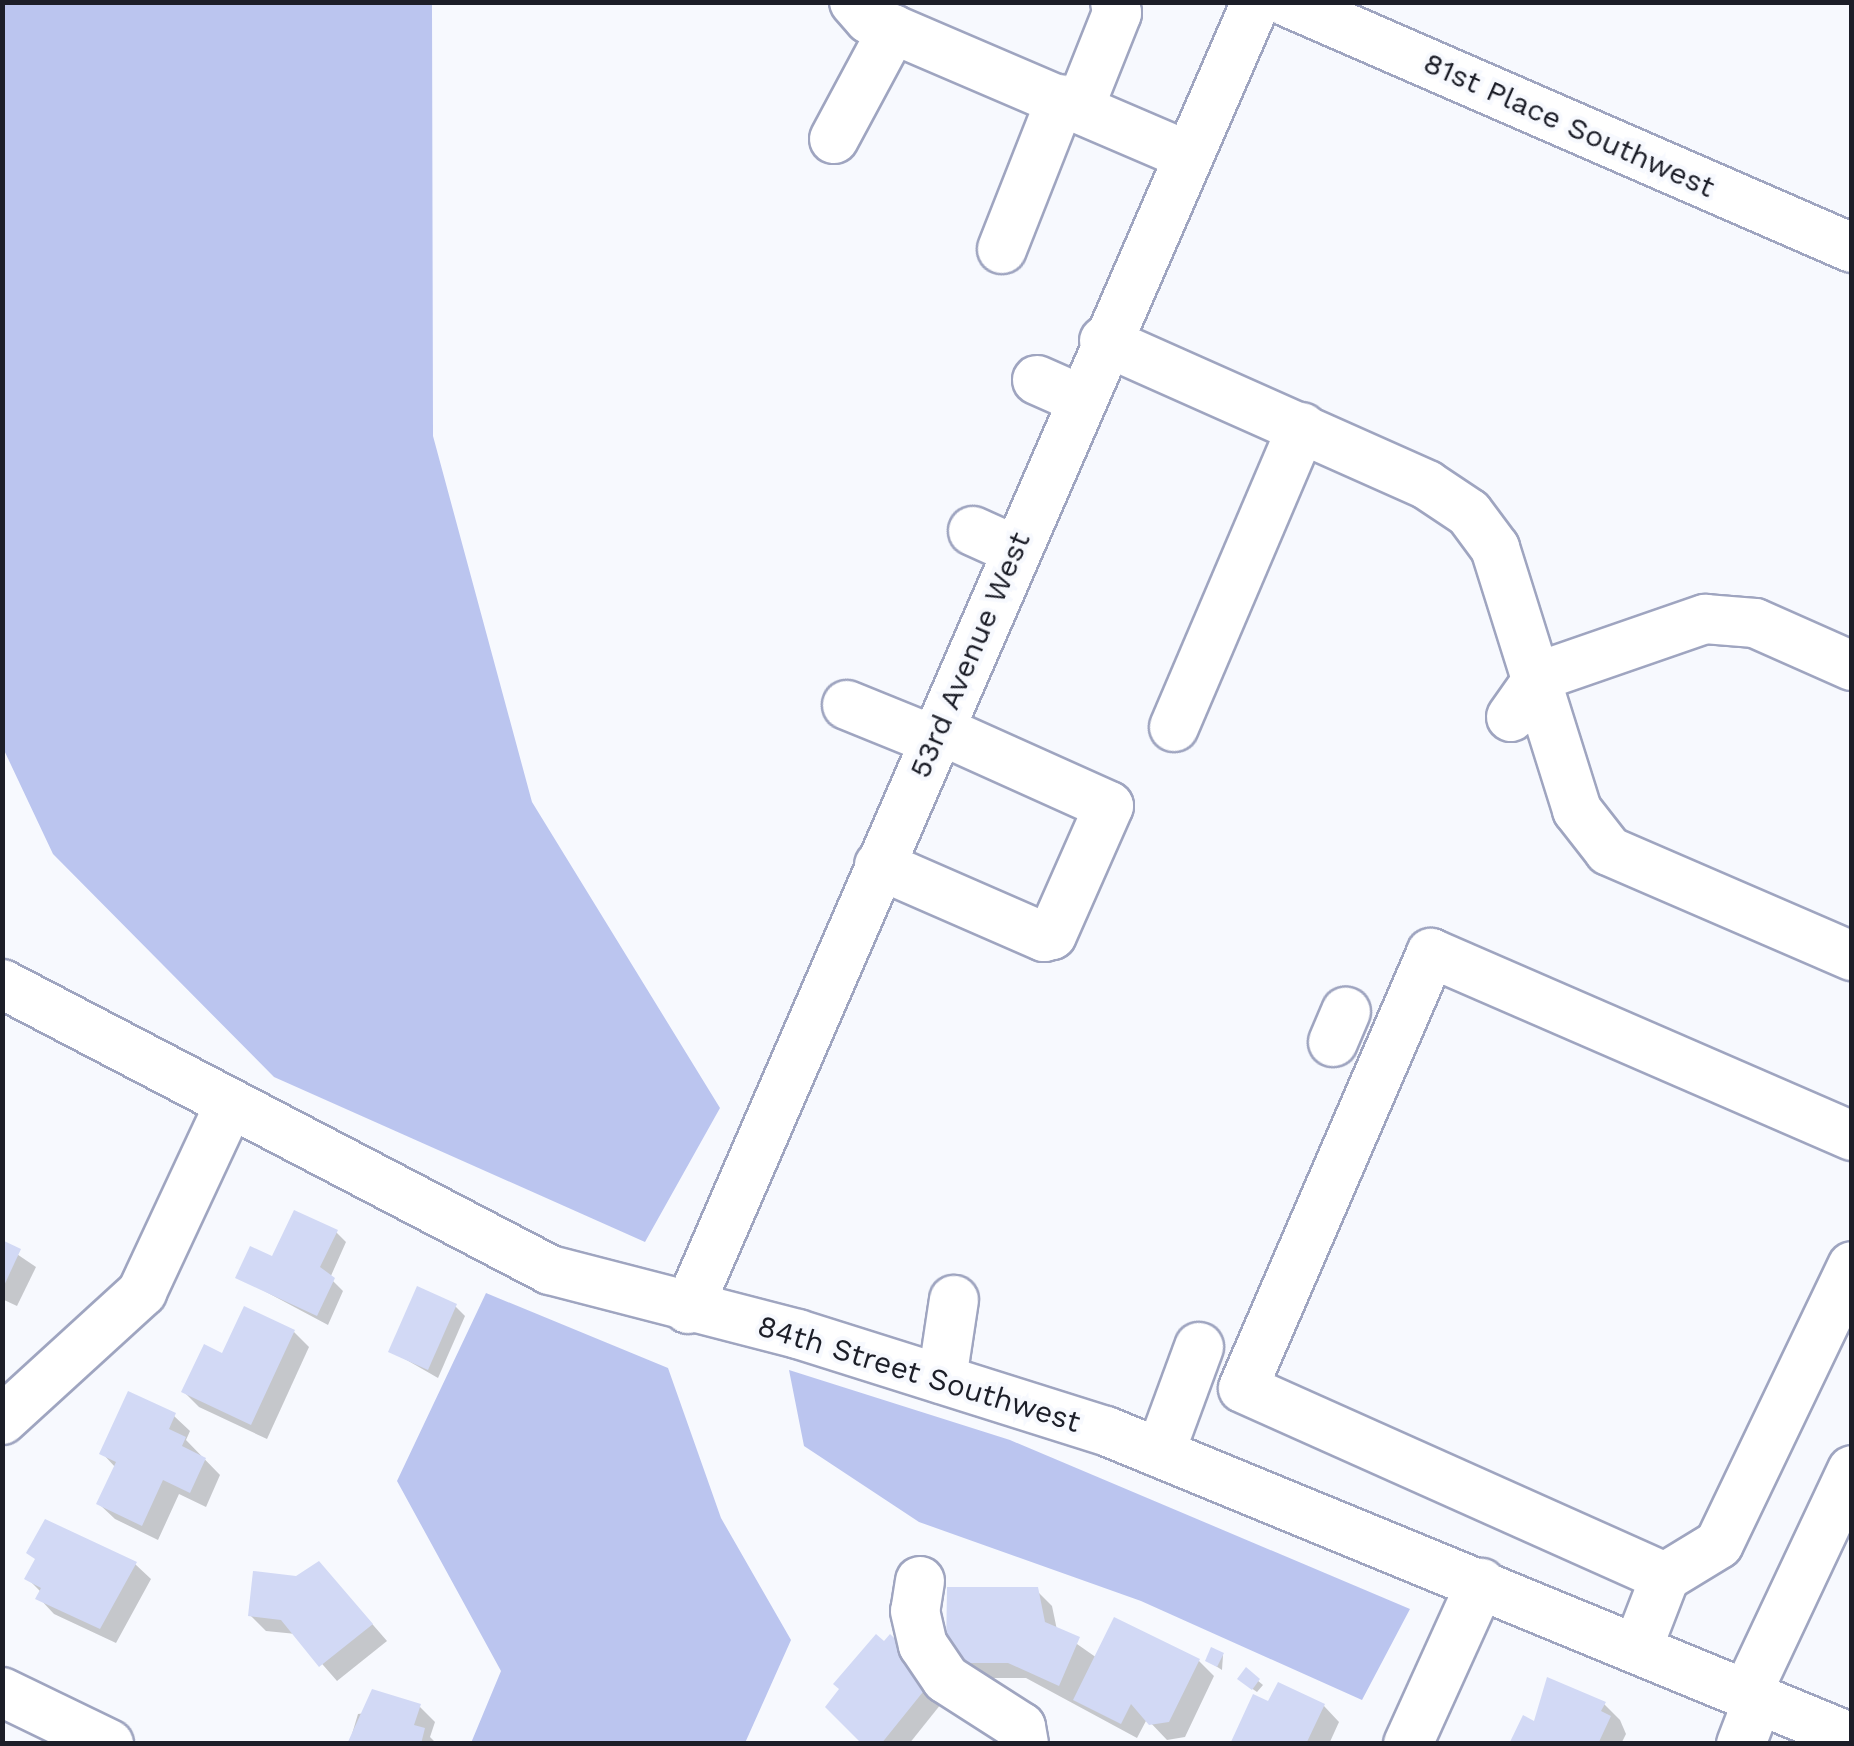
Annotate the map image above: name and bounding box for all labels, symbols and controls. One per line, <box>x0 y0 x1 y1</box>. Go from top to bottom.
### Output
street label: 81st Place Southwest <box>1418 45 1720 205</box>
street label: 53rd Avenue West <box>902 526 1038 784</box>
street label: 84th Street Southwest <box>753 1308 1085 1440</box>

